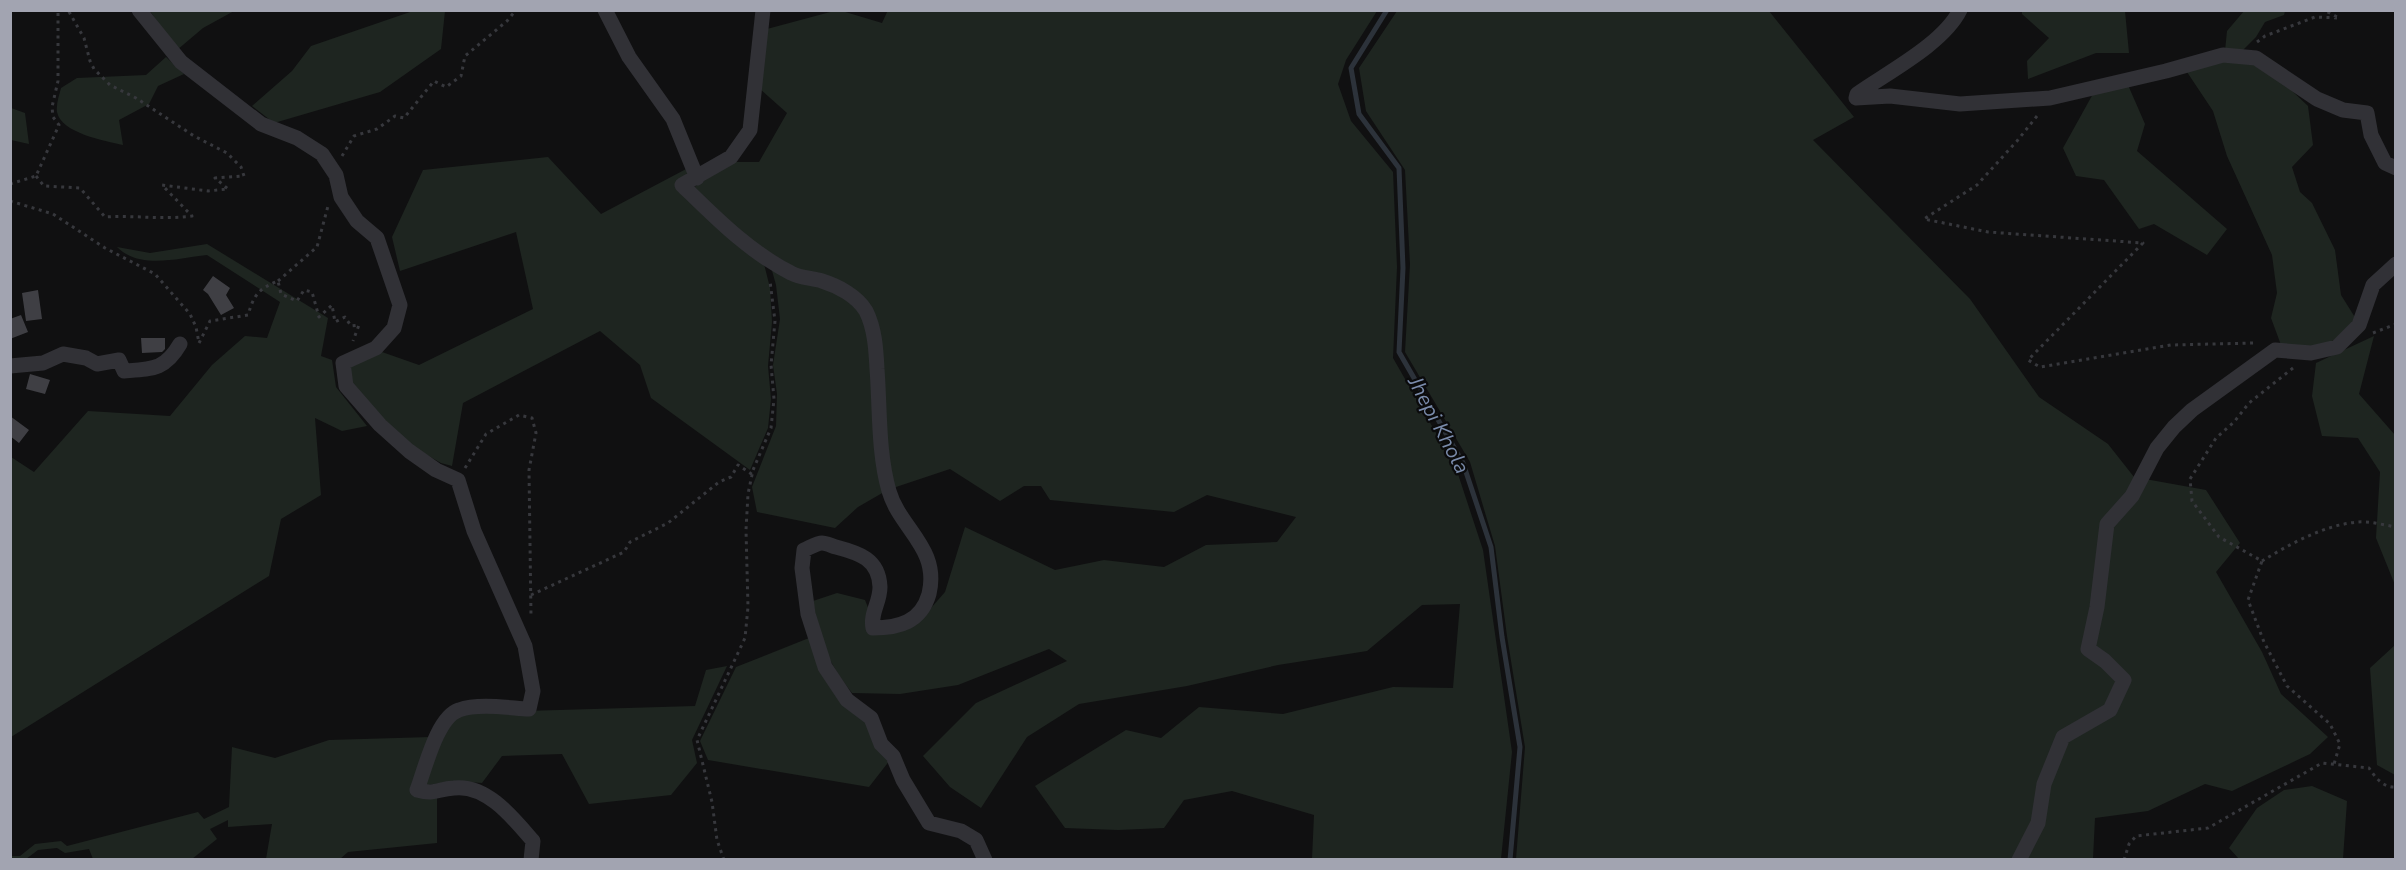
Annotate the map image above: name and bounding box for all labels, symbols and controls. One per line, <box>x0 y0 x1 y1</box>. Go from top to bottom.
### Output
water label: Jhepi Khola <box>1401 371 1476 479</box>

